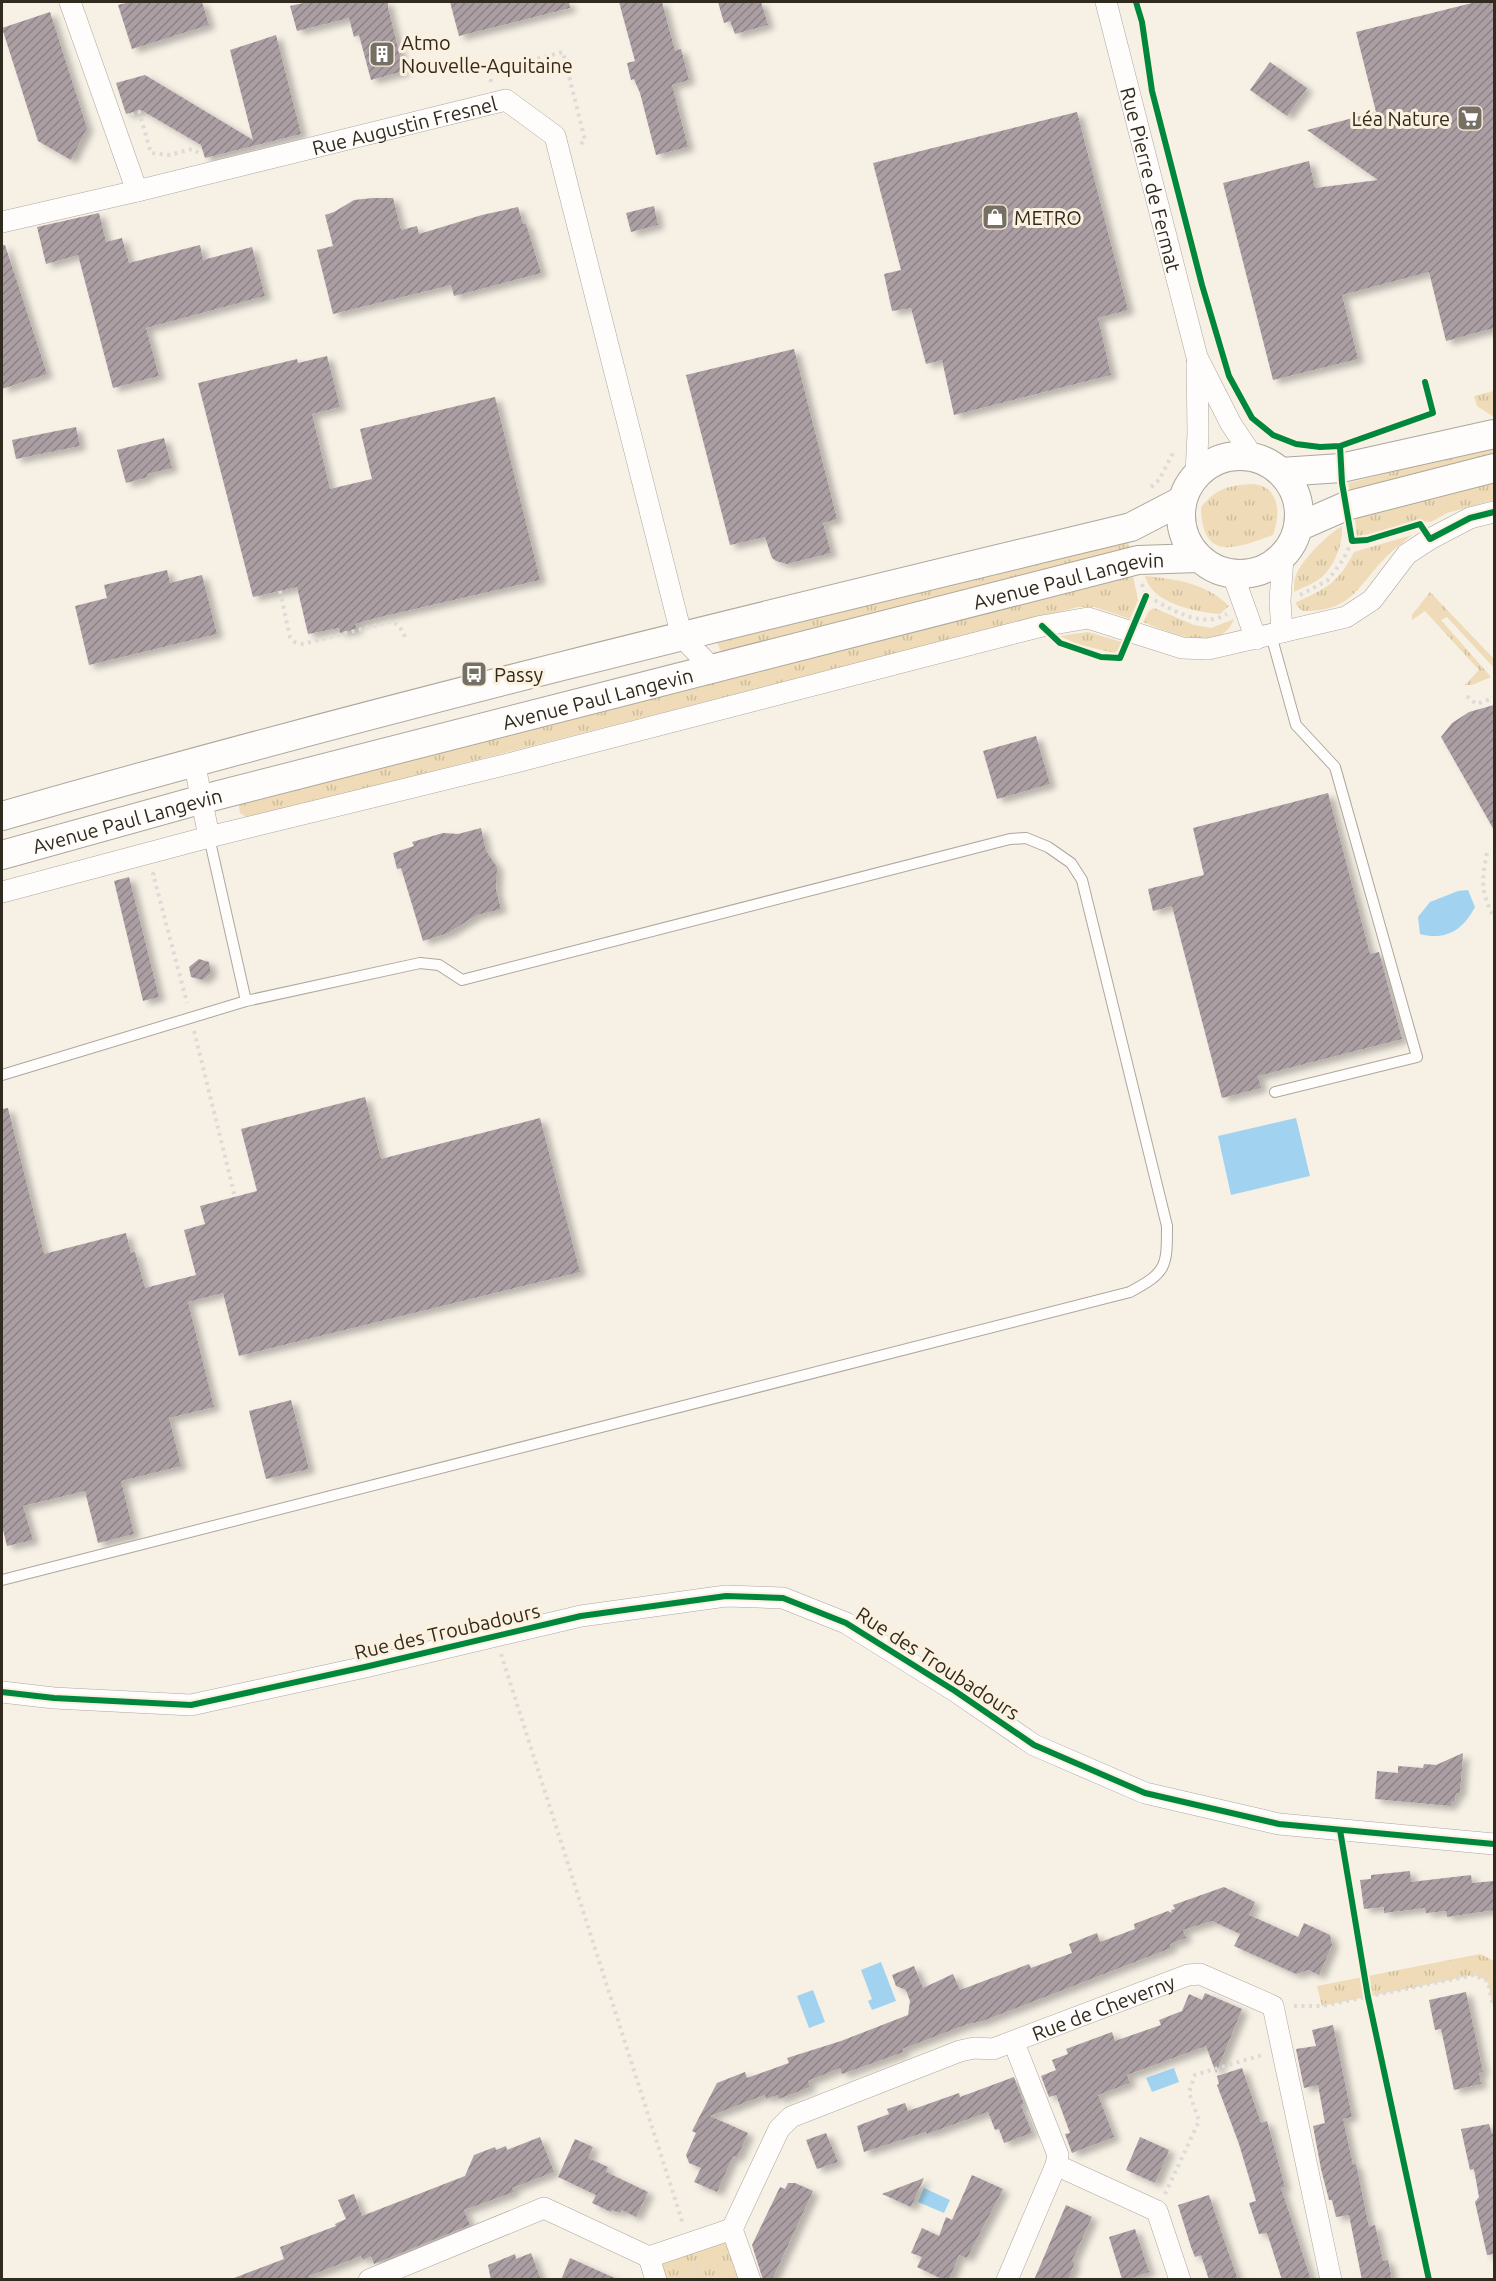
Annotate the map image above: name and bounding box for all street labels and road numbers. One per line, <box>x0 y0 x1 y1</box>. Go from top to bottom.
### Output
street label: Rue Pierre de Fermat <box>1117 84 1186 274</box>
street label: Rue Augustin Fresnel <box>310 91 499 159</box>
street label: Avenue Paul Langevin <box>971 548 1165 613</box>
street label: Avenue Paul Langevin <box>500 663 695 734</box>
street label: Avenue Paul Langevin <box>30 783 225 857</box>
street label: Rue des Troubadours <box>352 1598 542 1664</box>
street label: Rue des Troubadours <box>852 1602 1024 1724</box>
street label: Rue de Cheverny <box>1028 1970 1178 2045</box>

